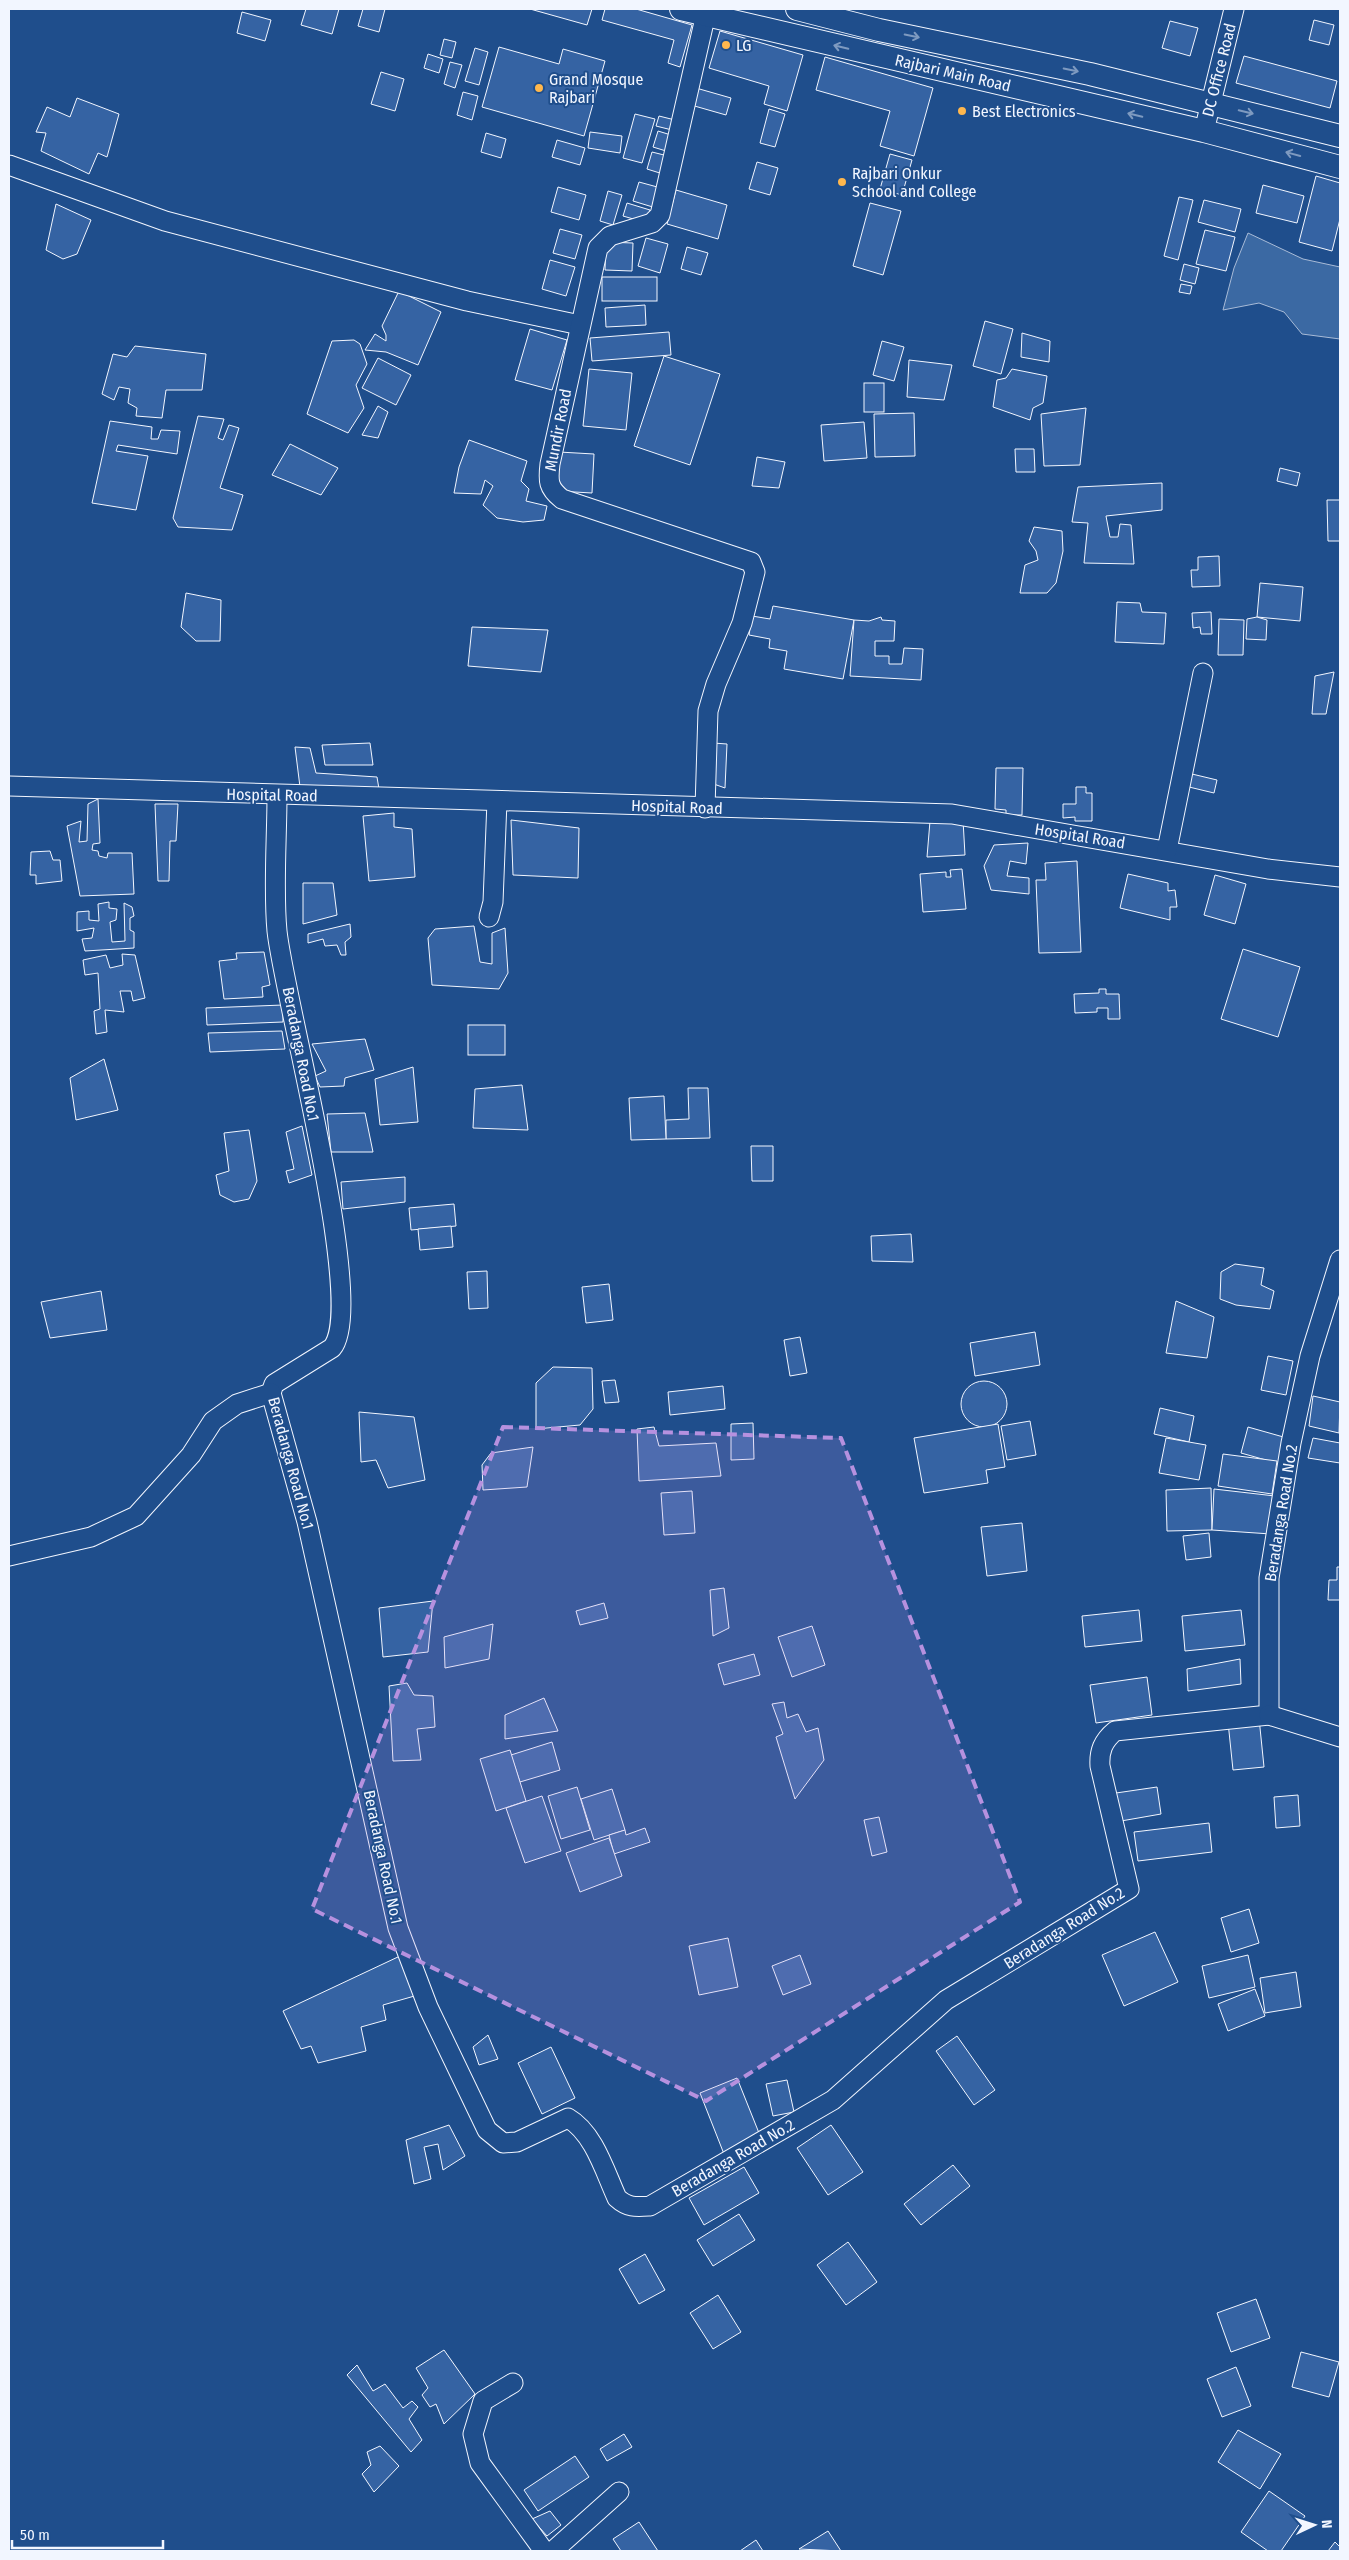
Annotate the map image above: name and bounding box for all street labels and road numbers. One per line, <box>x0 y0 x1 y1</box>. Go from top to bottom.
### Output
street label: DC Office Road <box>1198 21 1240 119</box>
street label: Rajbari Main Road <box>893 50 1013 96</box>
street label: Mundir Road <box>541 387 575 473</box>
street label: Hospital Road <box>226 785 318 805</box>
street label: Hospital Road <box>631 796 723 818</box>
street label: Hospital Road <box>1033 819 1127 853</box>
street label: Beradanga Road No.1 <box>279 985 323 1123</box>
street label: Beradanga Road No.1 <box>264 1395 318 1531</box>
street label: Beradanga Road No.2 <box>1261 1443 1301 1583</box>
street label: Beradanga Road No.1 <box>360 1788 406 1926</box>
street label: Beradanga Road No.2 <box>1000 1883 1128 1973</box>
street label: Beradanga Road No.2 <box>668 2115 798 2201</box>

